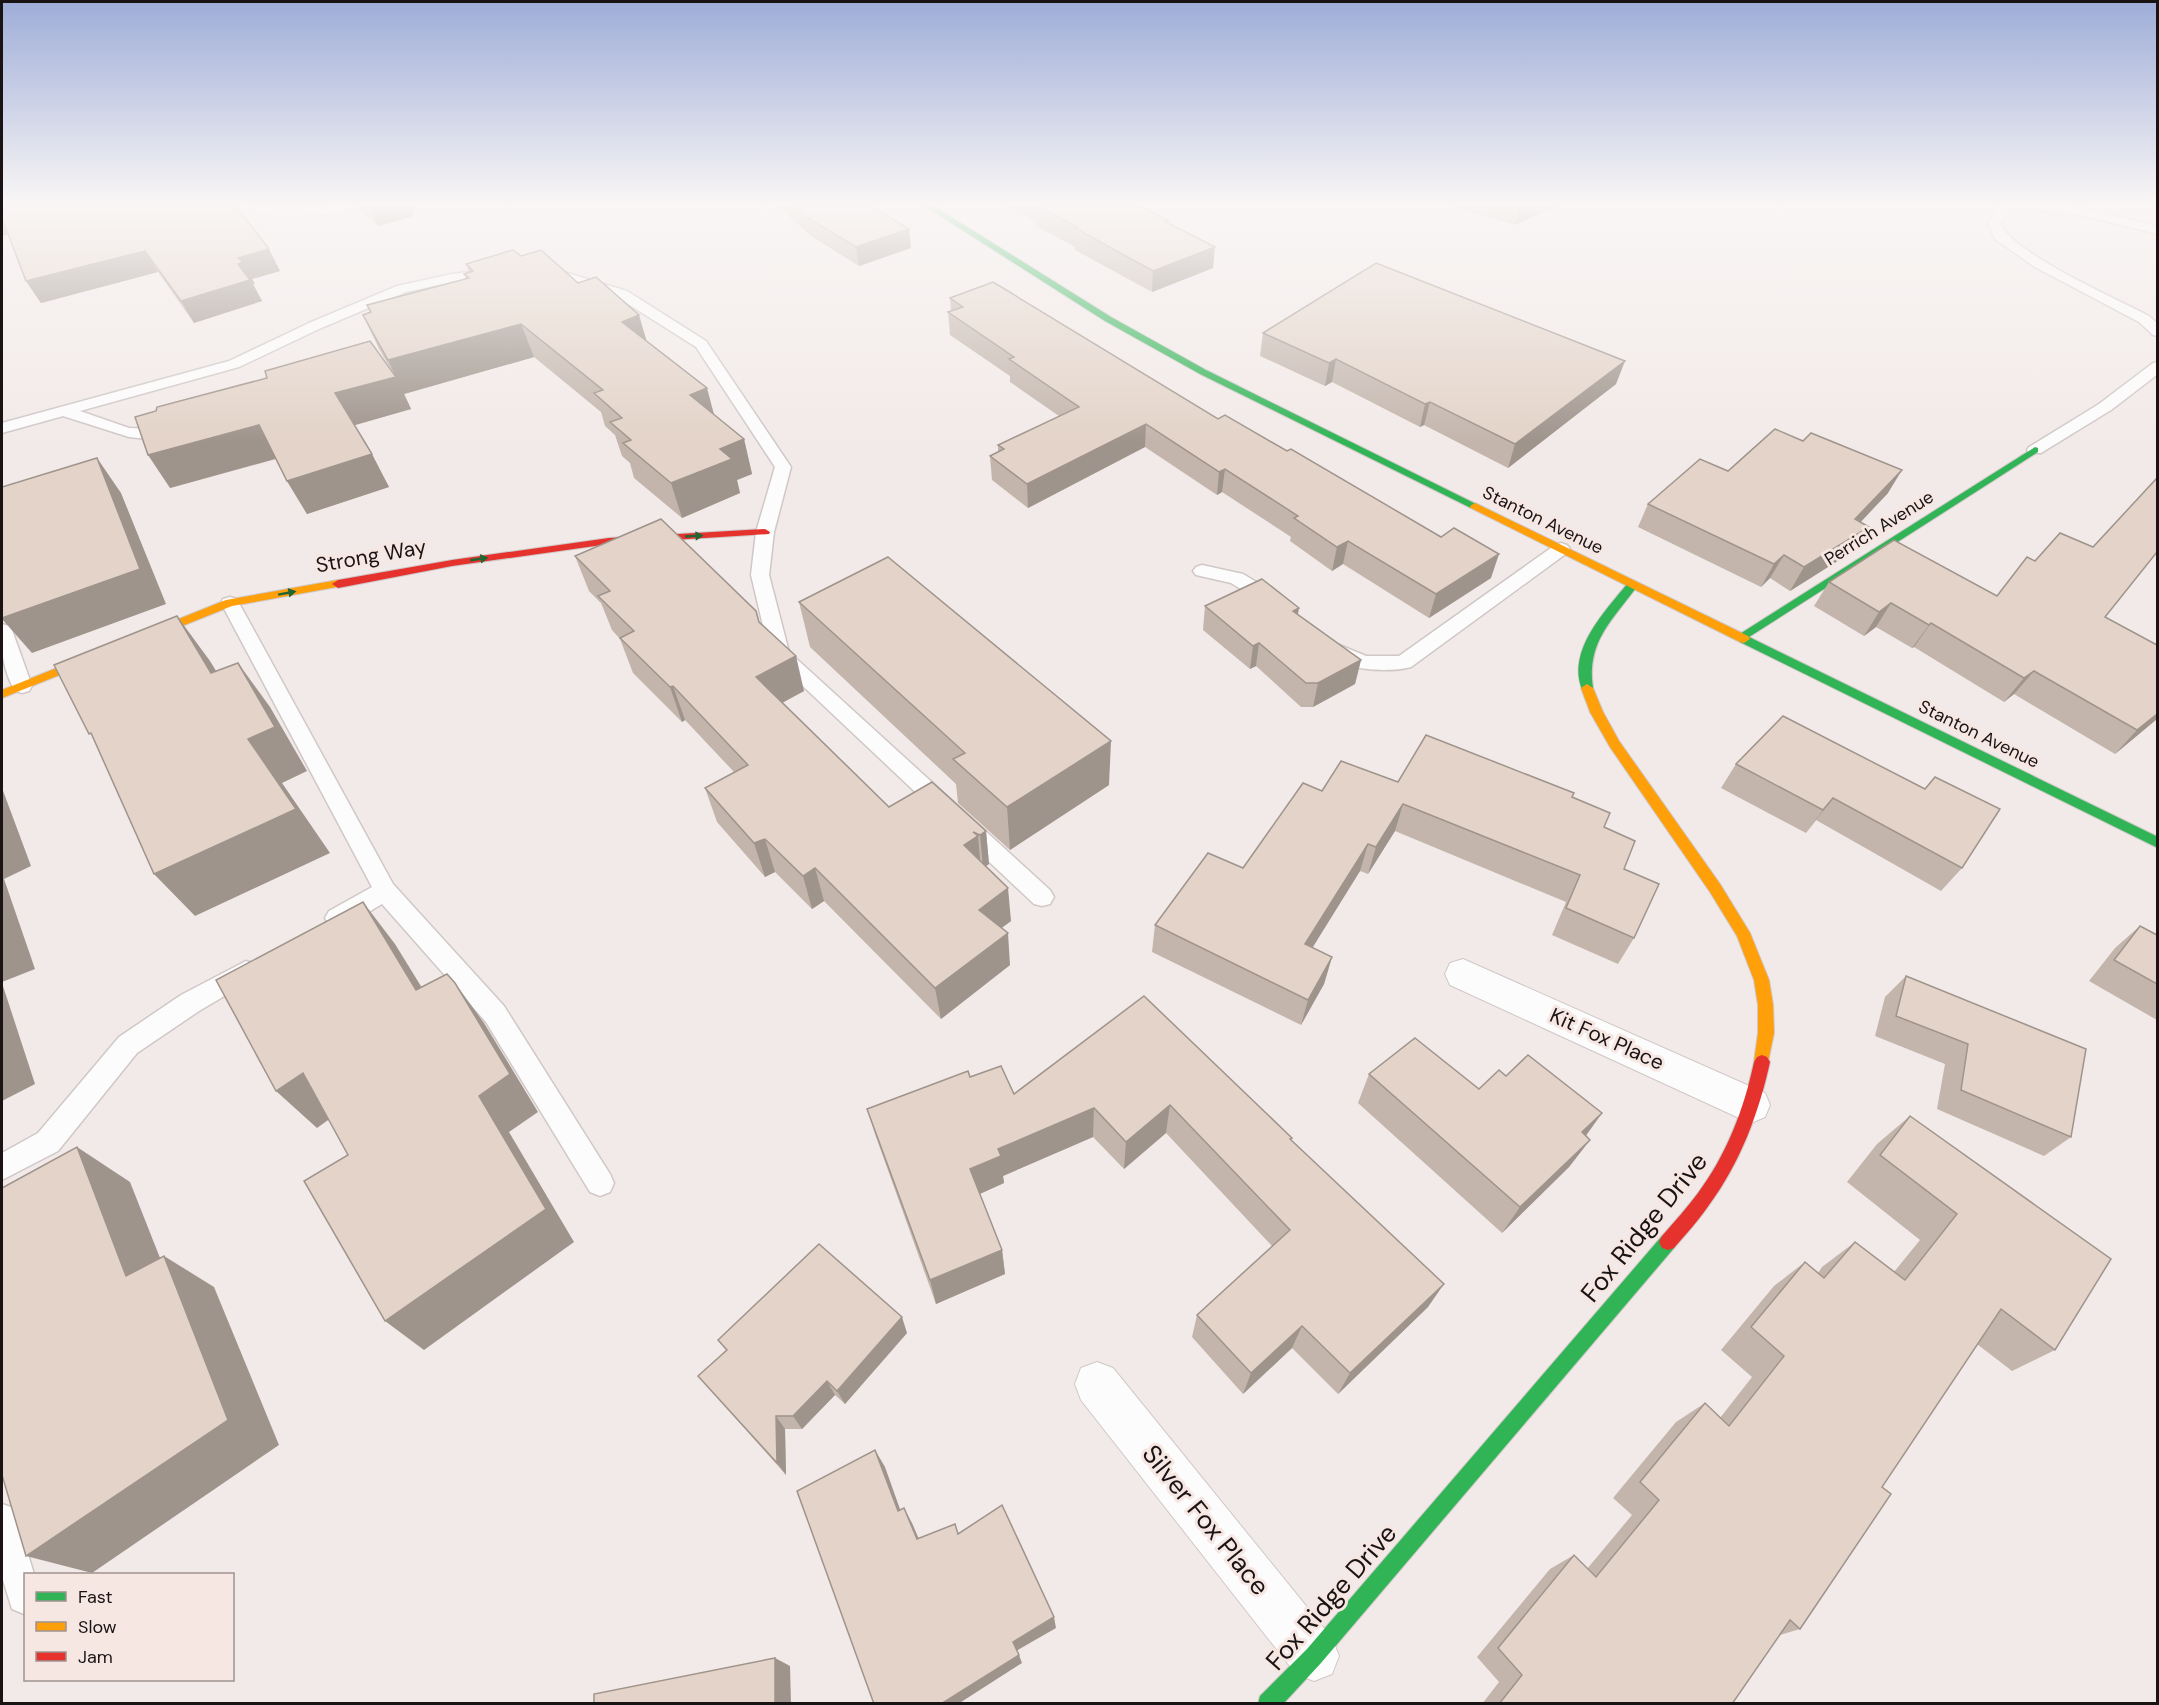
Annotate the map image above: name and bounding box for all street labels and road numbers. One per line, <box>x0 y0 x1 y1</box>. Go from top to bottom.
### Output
street label: Stanton Avenue <box>1479 480 1607 560</box>
street label: Perrich Avenue <box>1820 485 1938 571</box>
street label: Strong Way <box>314 532 429 579</box>
street label: Stanton Avenue <box>1915 694 2043 774</box>
street label: Kit Fox Place <box>1546 1001 1669 1077</box>
street label: Fox Ridge Drive <box>1573 1145 1715 1309</box>
street label: Silver Fox Place <box>1135 1438 1277 1602</box>
street label: Fox Ridge Drive <box>1258 1517 1404 1677</box>

